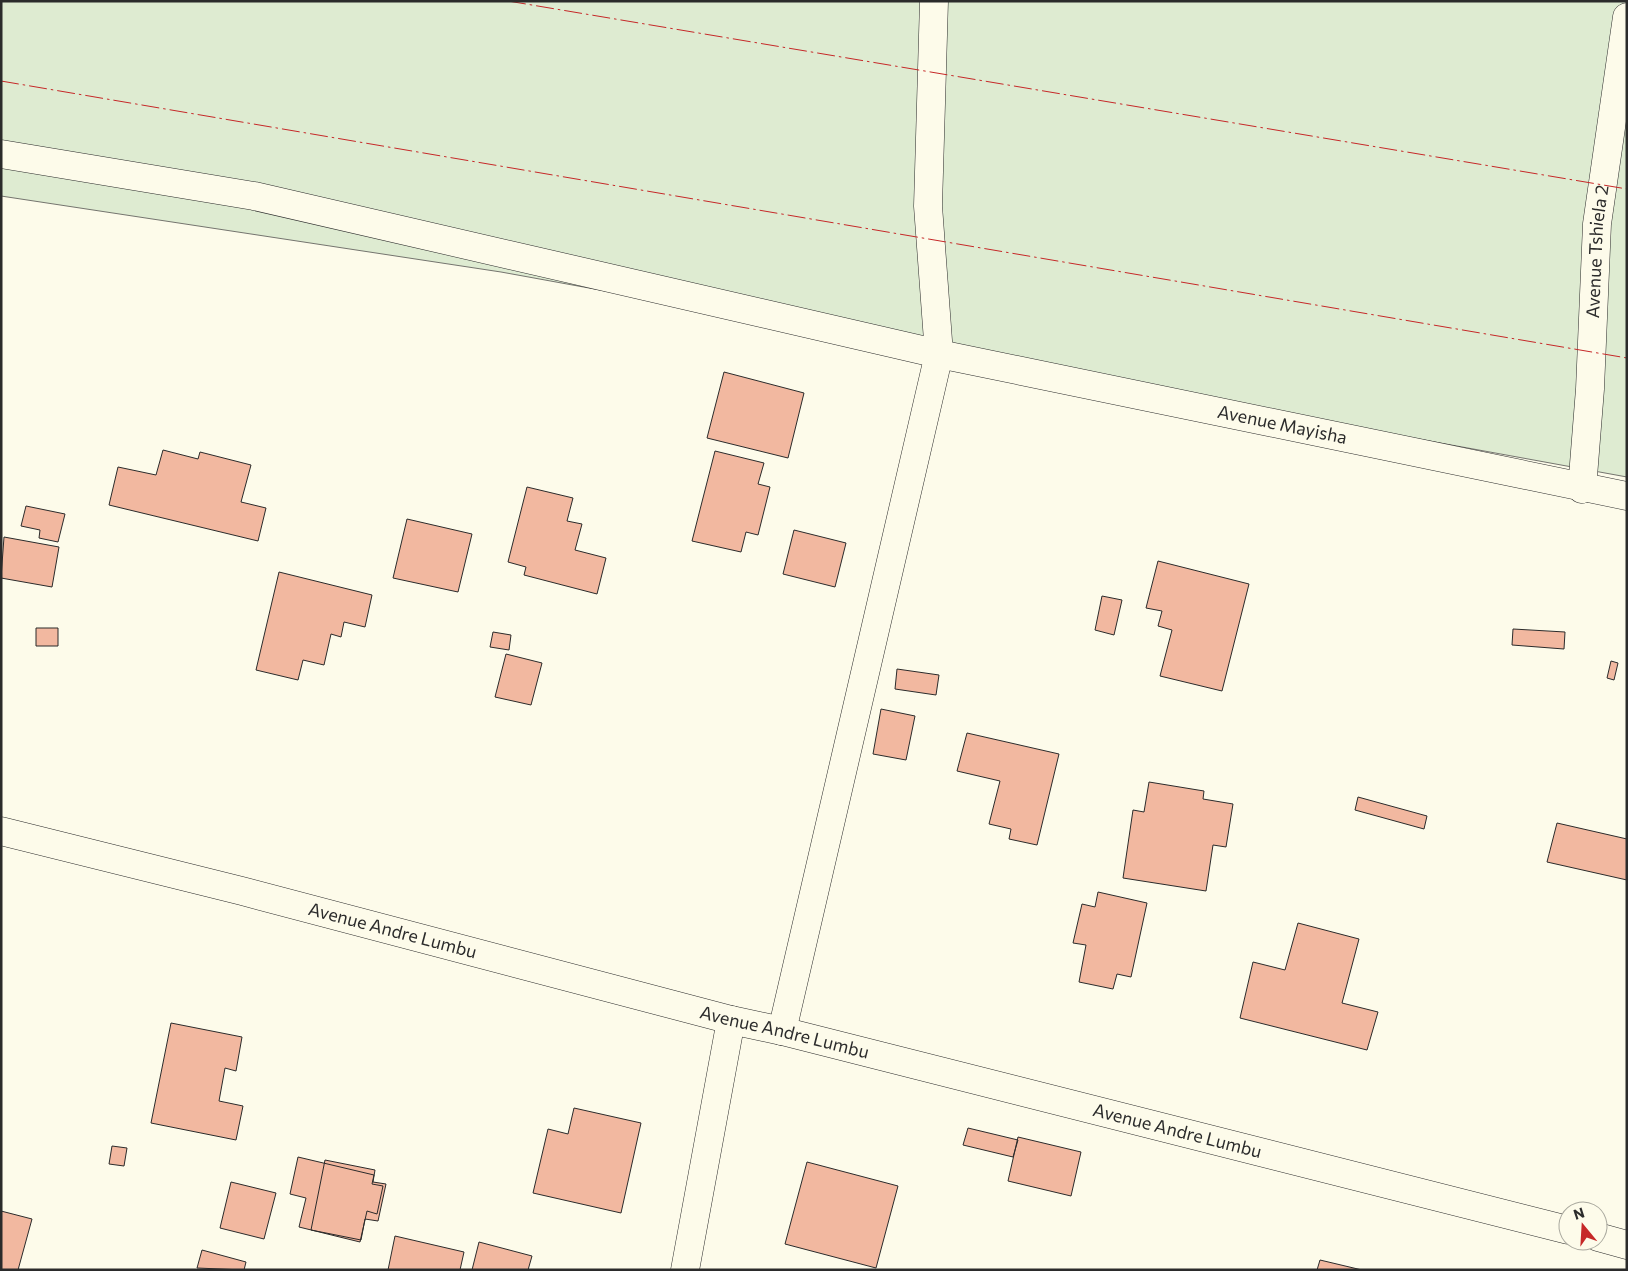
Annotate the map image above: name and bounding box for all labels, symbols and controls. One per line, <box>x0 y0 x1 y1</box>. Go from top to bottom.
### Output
street label: Avenue Tshiela 2 <box>1581 183 1613 319</box>
street label: Avenue Mayisha <box>1216 400 1349 448</box>
street label: Avenue Andre Lumbu <box>306 897 479 962</box>
street label: Avenue Andre Lumbu <box>698 1000 872 1063</box>
street label: Avenue Andre Lumbu <box>1091 1098 1264 1162</box>
north arrow <box>1558 1201 1608 1251</box>
text: N <box>1571 1203 1586 1223</box>

